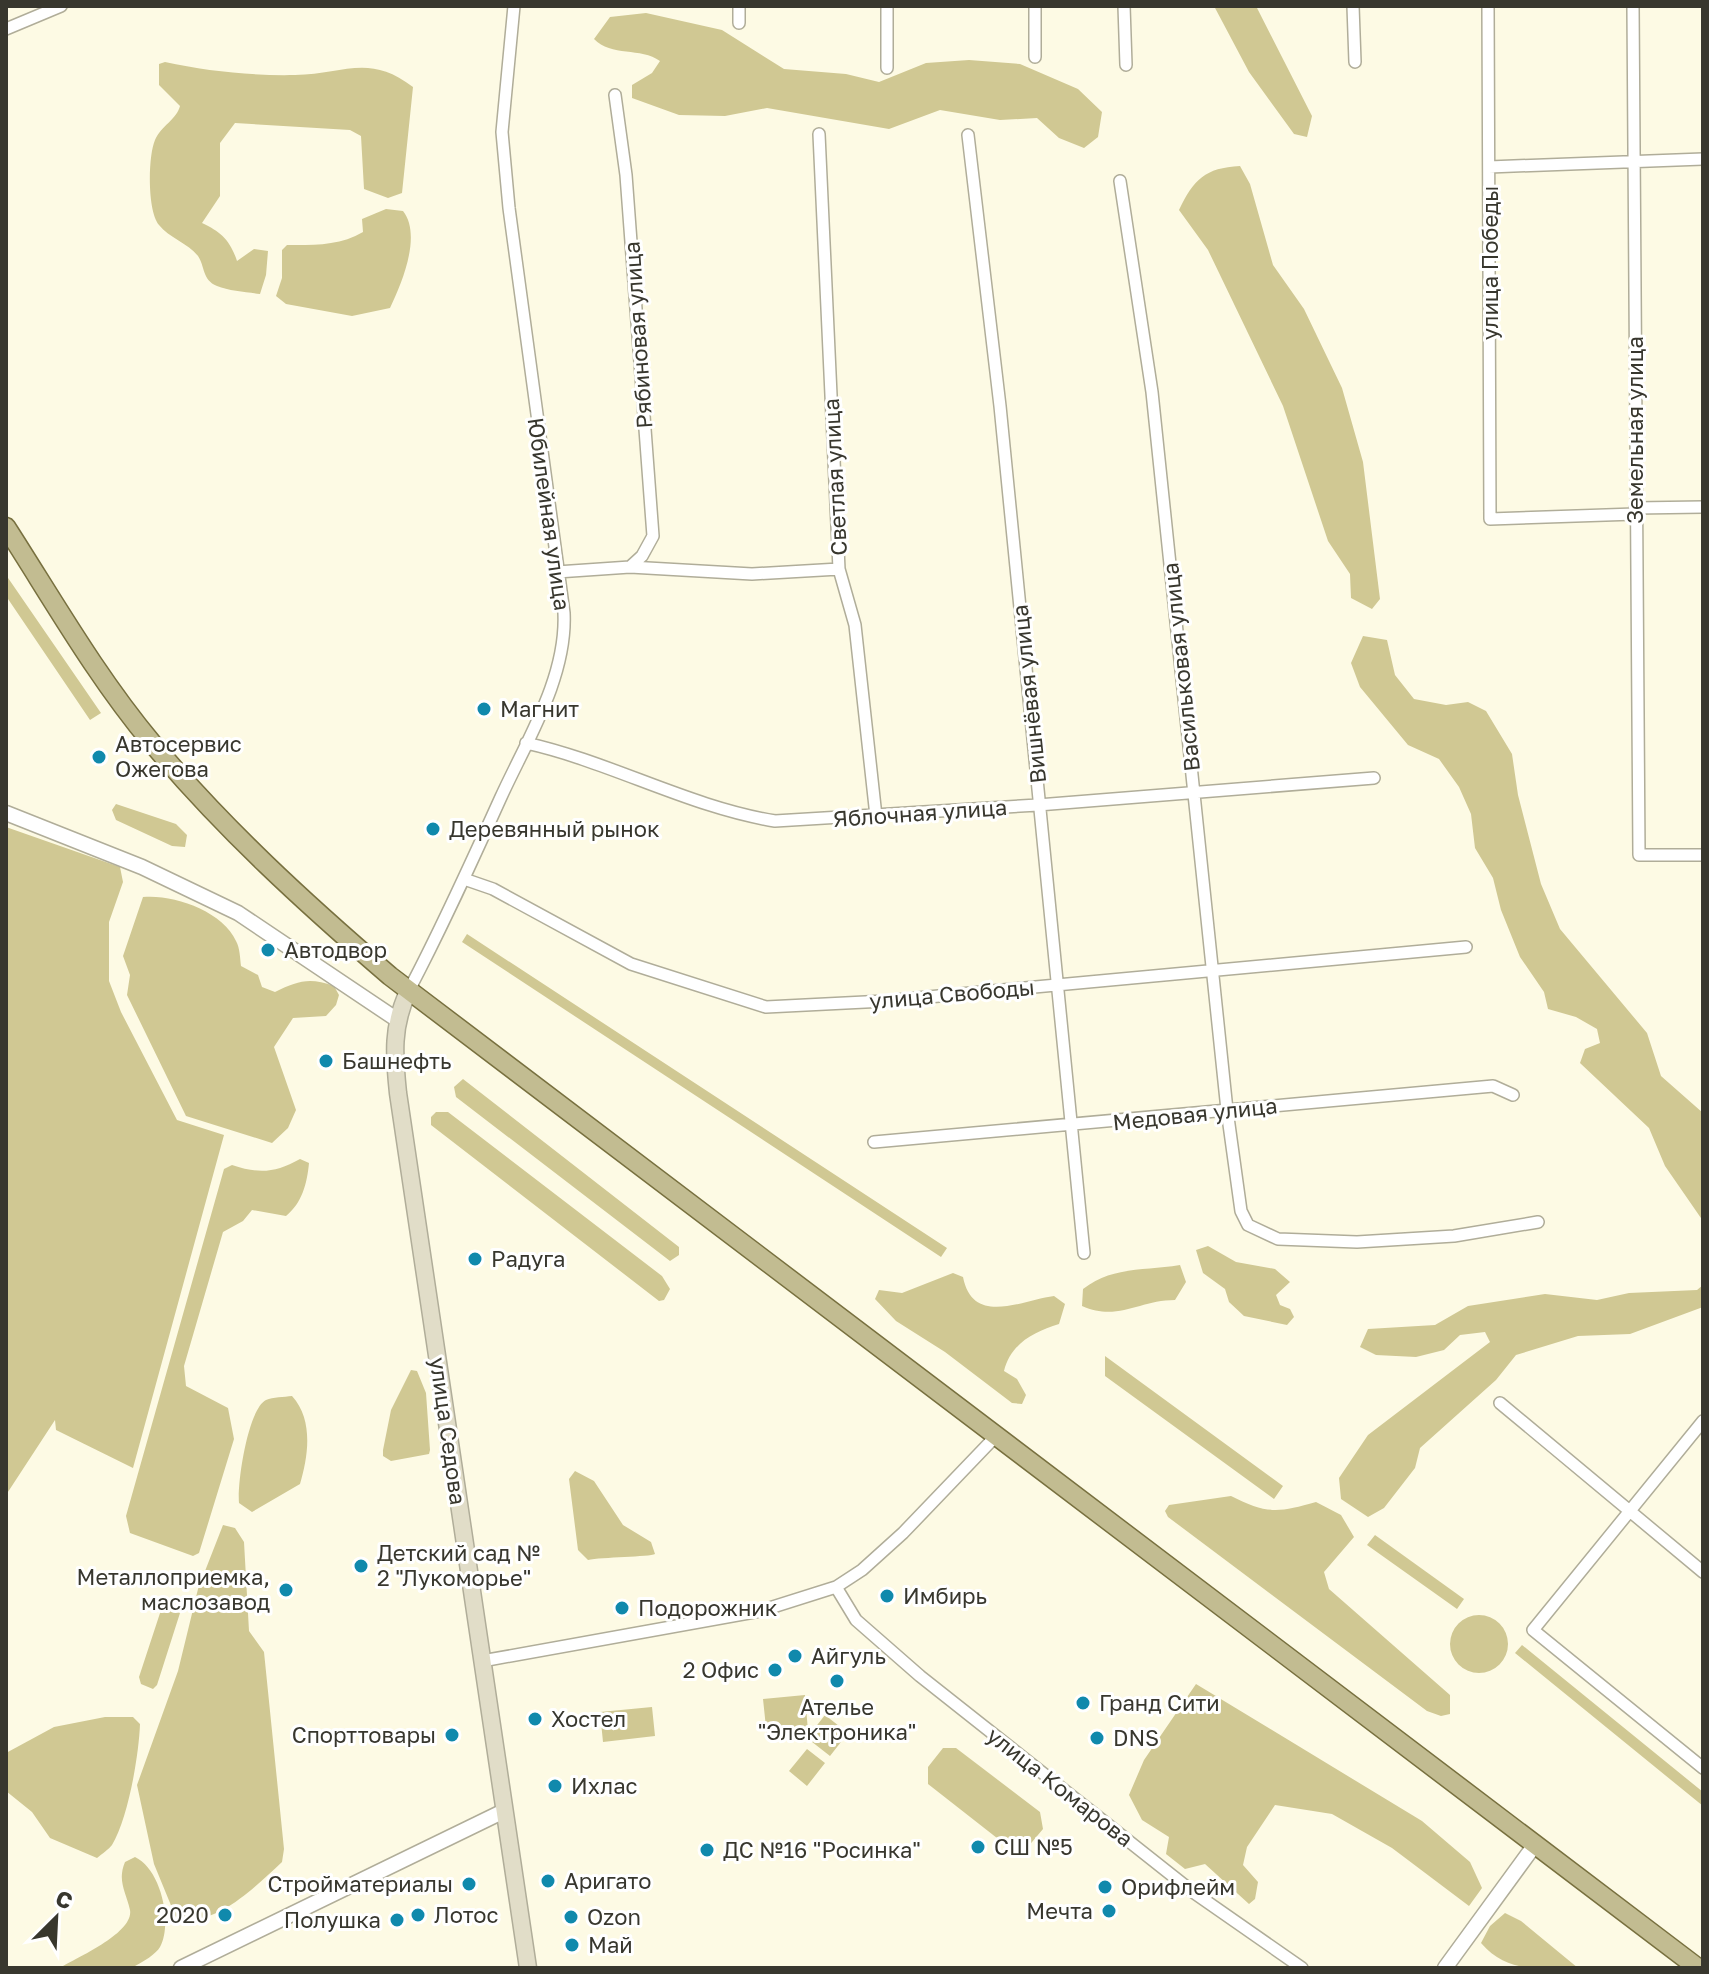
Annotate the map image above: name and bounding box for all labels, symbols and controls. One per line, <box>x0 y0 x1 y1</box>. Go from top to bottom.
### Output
street label: улица Победы <box>1476 186 1503 340</box>
street label: Рябиновая улица <box>617 241 658 429</box>
street label: Земельная улица <box>1621 336 1648 524</box>
street label: Светлая улица <box>817 398 852 556</box>
street label: Юбилейная улица <box>523 416 576 612</box>
street label: Васильковая улица <box>1156 561 1205 773</box>
street label: Вишнёвая улица <box>1006 603 1051 785</box>
place label: Магнит <box>500 695 579 722</box>
marker: Магнит <box>475 700 493 718</box>
place label: Автосервис Ожегова <box>115 730 242 782</box>
marker: Автосервис Ожегова <box>90 748 108 766</box>
street label: Яблочная улица <box>832 793 1008 832</box>
place label: Деревянный рынок <box>449 815 660 842</box>
marker: Деревянный рынок <box>424 820 442 838</box>
place label: Автодвор <box>284 936 387 963</box>
marker: Автодвор <box>259 941 277 959</box>
street label: улица Свободы <box>868 973 1036 1014</box>
place label: Башнефть <box>342 1047 451 1074</box>
marker: Башнефть <box>317 1052 335 1070</box>
street label: Медовая улица <box>1111 1091 1279 1136</box>
place label: Радуга <box>491 1245 565 1272</box>
marker: Радуга <box>466 1250 484 1268</box>
street label: улица Седова <box>425 1355 472 1507</box>
place label: Детский сад № 2 "Лукоморье" <box>377 1539 540 1591</box>
marker: Детский сад № 2 "Лукоморье" <box>352 1557 370 1575</box>
place label: Металлоприемка, маслозавод <box>77 1563 270 1615</box>
marker: Металлоприемка, маслозавод <box>277 1581 295 1599</box>
place label: Имбирь <box>903 1582 987 1609</box>
marker: Имбирь <box>878 1587 896 1605</box>
place label: Подорожник <box>638 1594 778 1621</box>
marker: Подорожник <box>613 1599 631 1617</box>
place label: Айгуль <box>811 1642 886 1669</box>
marker: Айгуль <box>786 1647 804 1665</box>
place label: 2 Офис <box>683 1656 759 1683</box>
marker: 2 Офис <box>766 1661 784 1679</box>
marker: Ателье "Электроника" <box>828 1672 846 1690</box>
place label: Гранд Сити <box>1099 1689 1220 1716</box>
place label: Ателье "Электроника" <box>758 1693 916 1745</box>
marker: Гранд Сити <box>1074 1694 1092 1712</box>
place label: Хостел <box>551 1705 626 1732</box>
marker: Хостел <box>526 1710 544 1728</box>
place label: Спорттовары <box>292 1721 436 1748</box>
street label: улица Комарова <box>982 1721 1139 1852</box>
place label: DNS <box>1113 1724 1159 1751</box>
marker: Спорттовары <box>443 1726 461 1744</box>
marker: DNS <box>1088 1729 1106 1747</box>
place label: Ихлас <box>571 1772 638 1799</box>
marker: Ихлас <box>546 1777 564 1795</box>
place label: СШ №5 <box>994 1833 1073 1860</box>
place label: ДС №16 "Росинка" <box>723 1836 921 1863</box>
marker: СШ №5 <box>969 1838 987 1856</box>
marker: ДС №16 "Росинка" <box>698 1841 716 1859</box>
place label: Аригато <box>564 1867 651 1894</box>
place label: Стройматериалы <box>267 1870 453 1897</box>
marker: Аригато <box>539 1872 557 1890</box>
place label: Орифлейм <box>1121 1873 1235 1900</box>
marker: Стройматериалы <box>460 1875 478 1893</box>
north arrow <box>16 1878 96 1958</box>
marker: Орифлейм <box>1096 1878 1114 1896</box>
text: С <box>52 1884 77 1915</box>
place label: Мечта <box>1026 1897 1093 1924</box>
place label: 2020 <box>156 1901 209 1928</box>
place label: Лотос <box>434 1901 498 1928</box>
marker: Мечта <box>1100 1902 1118 1920</box>
place label: Ozon <box>587 1903 641 1930</box>
marker: 2020 <box>216 1906 234 1924</box>
place label: Полушка <box>284 1906 381 1933</box>
marker: Лотос <box>409 1906 427 1924</box>
marker: Ozon <box>562 1908 580 1926</box>
marker: Полушка <box>388 1911 406 1929</box>
place label: Май <box>588 1931 633 1958</box>
marker: Май <box>563 1936 581 1954</box>

